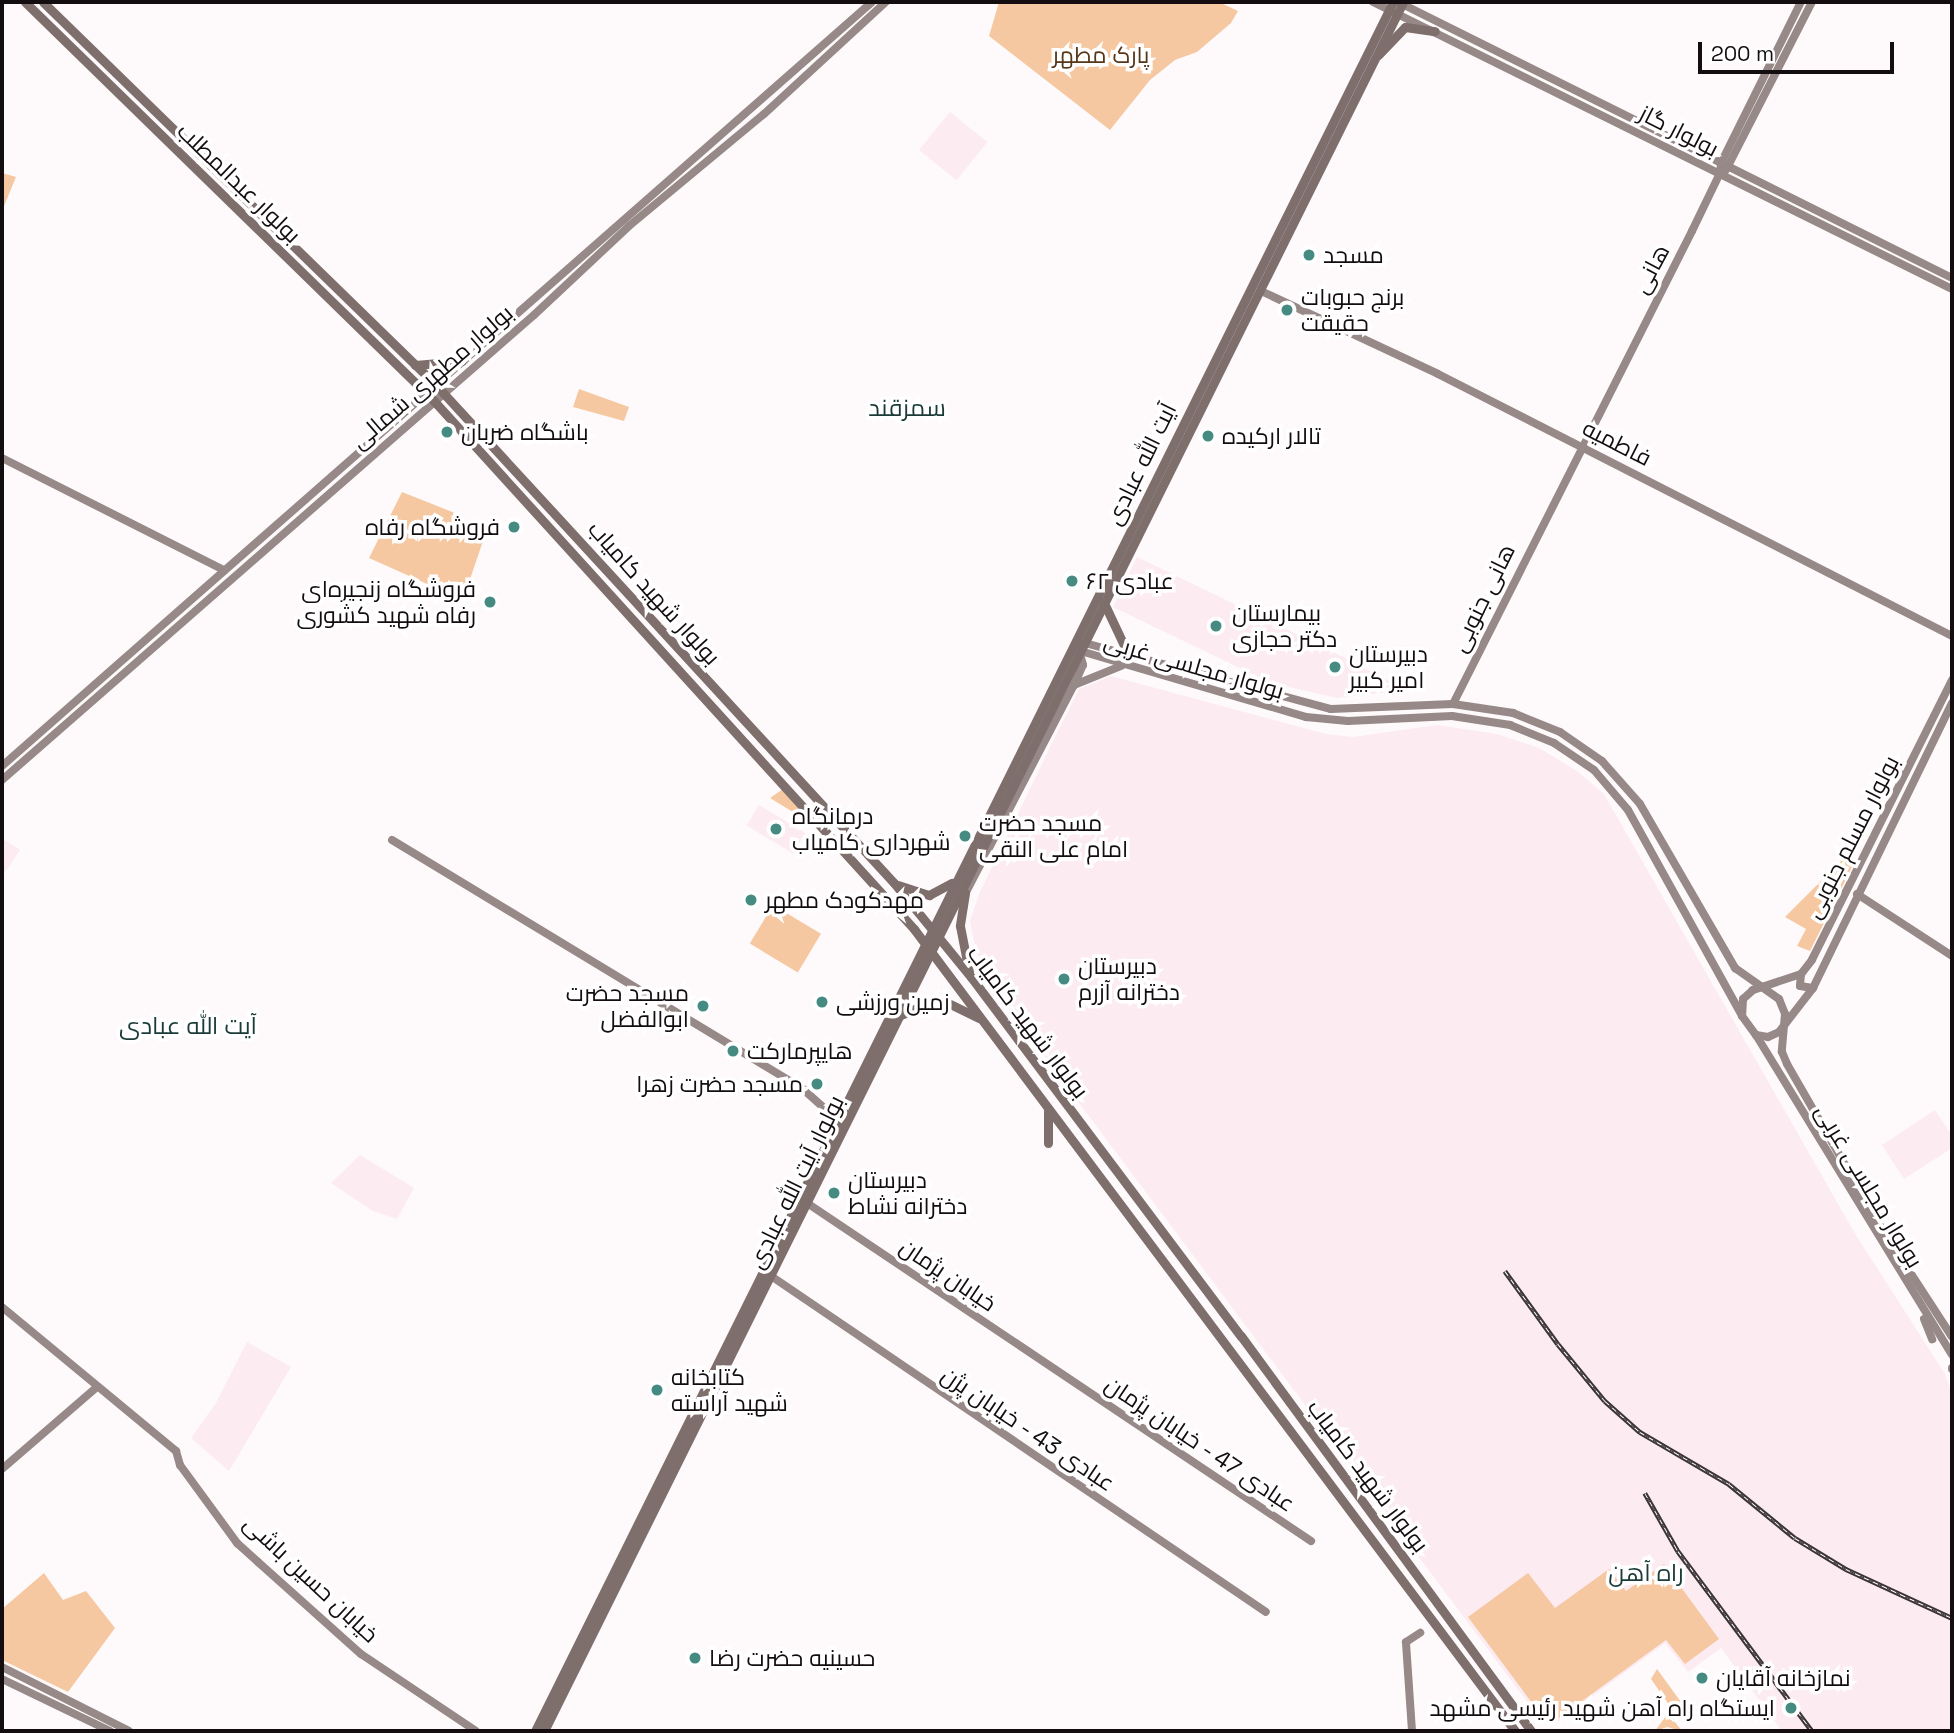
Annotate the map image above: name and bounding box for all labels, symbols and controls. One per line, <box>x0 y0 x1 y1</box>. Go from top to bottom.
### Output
scale bar <box>1702 28 1898 72</box>
text: 200 m <box>1711 40 1774 67</box>
park label: پارک مطهر <box>1053 41 1149 69</box>
street label: بولوار گاز <box>1635 99 1723 163</box>
street label: بولوار عبدالمطلب <box>172 117 306 249</box>
street label: هانی <box>1627 240 1675 298</box>
place label: مسجد <box>1323 241 1384 269</box>
marker: مسجد <box>1301 247 1317 263</box>
place label: برنج حبوبات حقیقت <box>1301 283 1404 337</box>
street label: بولوار مطهری شمالی <box>345 299 519 455</box>
marker: برنج حبوبات حقیقت <box>1279 302 1295 318</box>
district label: سمزقند <box>868 394 946 422</box>
street label: آیت الله عبادی <box>1100 399 1182 529</box>
street label: فاطمیه <box>1578 414 1656 472</box>
place label: باشگاه ضربان <box>461 418 589 446</box>
place label: تالار ارکیده <box>1222 422 1321 450</box>
marker: باشگاه ضربان <box>439 424 455 440</box>
marker: تالار ارکیده <box>1200 428 1216 444</box>
place label: فروشگاه رفاه <box>365 513 500 541</box>
street label: بولوار شهید کامیاب <box>582 515 726 671</box>
marker: فروشگاه رفاه <box>506 519 522 535</box>
street label: هانی جنوبی <box>1445 539 1521 657</box>
place label: عبادی ۶۲ <box>1086 567 1174 595</box>
marker: عبادی ۶۲ <box>1064 573 1080 589</box>
place label: فروشگاه زنجیره‌ای رفاه شهید کشوری <box>297 575 476 629</box>
marker: فروشگاه زنجیره‌ای رفاه شهید کشوری <box>482 594 498 610</box>
place label: بیمارستان دکتر حجازی <box>1232 599 1337 653</box>
marker: بیمارستان دکتر حجازی <box>1206 616 1226 636</box>
street label: بولوار مجلسی غربی <box>1101 627 1287 705</box>
place label: دبیرستان امیر کبیر <box>1349 640 1428 694</box>
marker: دبیرستان امیر کبیر <box>1327 659 1343 675</box>
street label: بولوار مسلم جنوبی <box>1799 751 1905 923</box>
place label: درمانگاه شهرداری کامیاب <box>792 802 951 856</box>
place label: مسجد حضرت امام علی النقی <box>979 809 1128 863</box>
marker: درمانگاه شهرداری کامیاب <box>766 819 786 839</box>
marker: مسجد حضرت امام علی النقی <box>957 828 973 844</box>
place label: مهدکودک مطهر <box>765 886 924 914</box>
marker: مهدکودک مطهر <box>743 892 759 908</box>
street label: بولوار شهید کامیاب <box>962 940 1094 1104</box>
place label: دبیرستان دخترانه آزرم <box>1078 952 1180 1006</box>
marker: دبیرستان دخترانه آزرم <box>1056 971 1072 987</box>
place label: مسجد حضرت ابوالفضل <box>566 979 689 1033</box>
place label: زمین ورزشی <box>836 988 950 1016</box>
marker: زمین ورزشی <box>814 994 830 1010</box>
marker: مسجد حضرت ابوالفضل <box>695 998 711 1014</box>
district label: آیت الله عبادی <box>119 1012 257 1040</box>
place label: هایپرمارکت <box>747 1037 853 1065</box>
marker: هایپرمارکت <box>725 1043 741 1059</box>
place label: مسجد حضرت زهرا <box>636 1070 803 1098</box>
marker: مسجد حضرت زهرا <box>809 1076 825 1092</box>
street label: بولوار آیت الله عبادی <box>742 1091 850 1273</box>
street label: بولوار مجلسی غربی <box>1809 1099 1929 1273</box>
place label: دبیرستان دخترانه نشاط <box>848 1166 967 1220</box>
marker: دبیرستان دخترانه نشاط <box>826 1185 842 1201</box>
street label: خیابان پژمان <box>895 1233 1001 1317</box>
street label: عبادی 43 - خیابان پژن <box>936 1360 1120 1498</box>
place label: کتابخانه شهید آراسته <box>671 1363 788 1417</box>
street label: عبادی 47 - خیابان پژمان <box>1099 1370 1301 1518</box>
marker: کتابخانه شهید آراسته <box>649 1382 665 1398</box>
street label: بولوار شهید کامیاب <box>1302 1394 1434 1558</box>
street label: خیابان حسین باشی <box>238 1510 384 1648</box>
district label: راه آهن <box>1608 1559 1684 1587</box>
place label: حسینیه حضرت رضا <box>709 1644 875 1672</box>
marker: حسینیه حضرت رضا <box>687 1650 703 1666</box>
place label: نمازخانه آقایان <box>1716 1664 1851 1692</box>
marker: نمازخانه آقایان <box>1694 1670 1710 1686</box>
place label: ایستگاه راه آهن شهید رئیسی مشهد <box>1429 1694 1775 1722</box>
marker: ایستگاه راه آهن شهید رئیسی مشهد <box>1781 1698 1801 1718</box>

